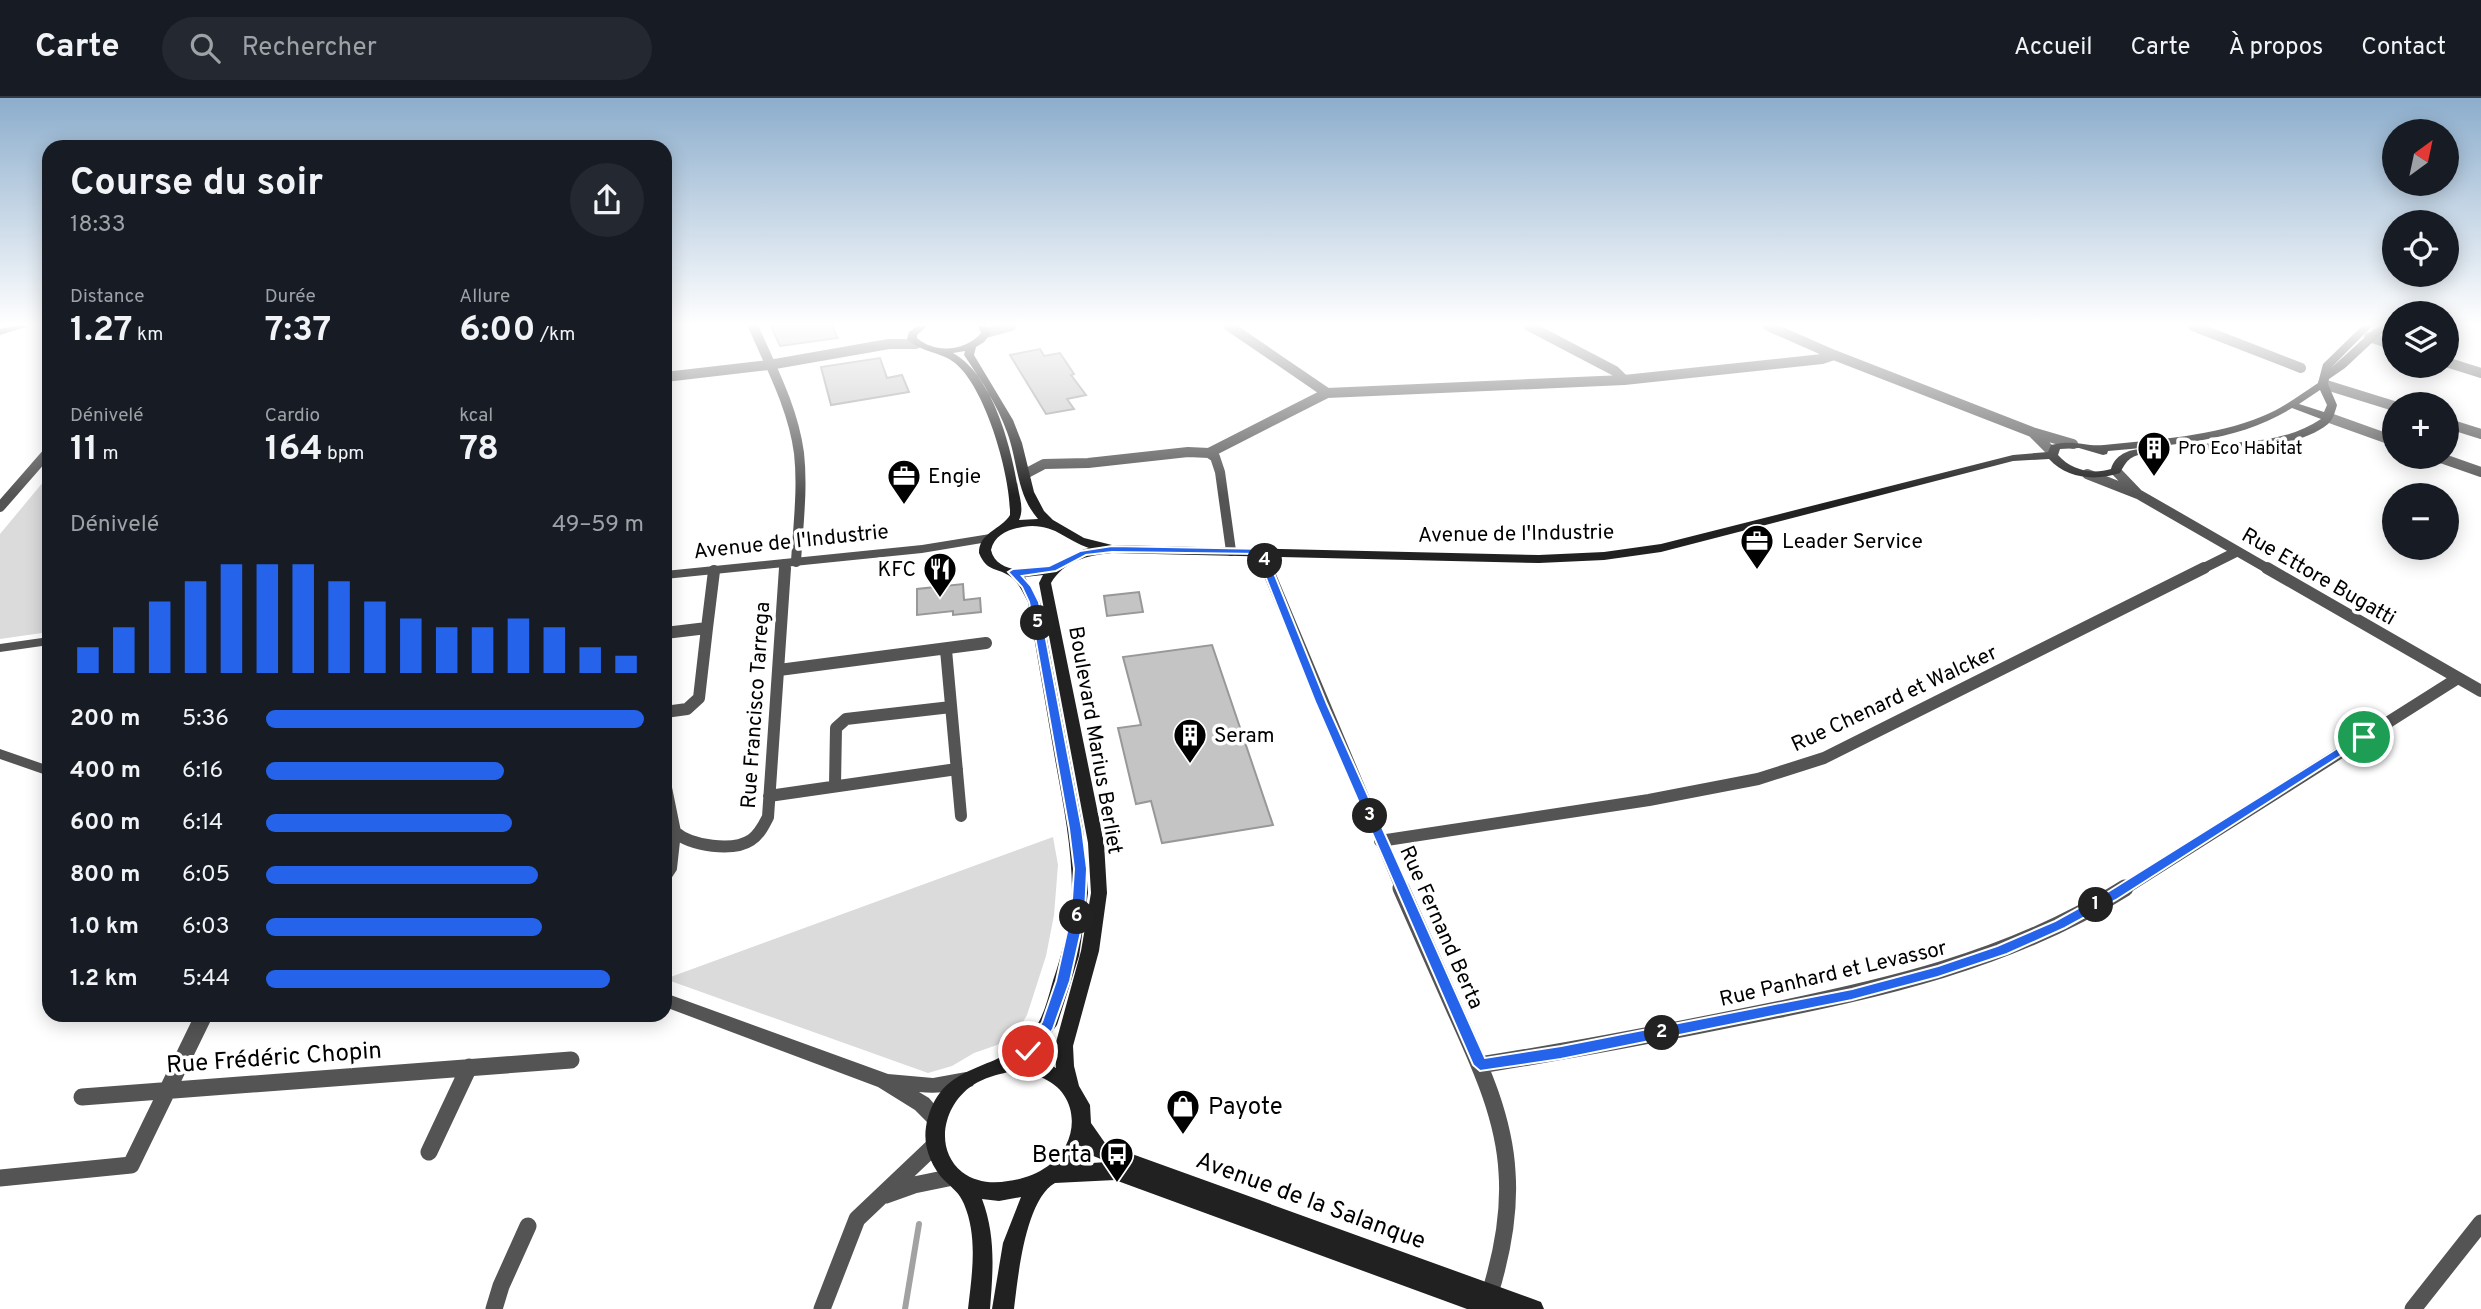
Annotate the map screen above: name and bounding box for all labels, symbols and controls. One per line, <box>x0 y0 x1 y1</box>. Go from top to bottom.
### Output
search box <box>162 17 652 80</box>
text: Carte <box>35 27 120 69</box>
icon: search <box>186 29 224 67</box>
text: Rechercher <box>242 32 377 65</box>
text: Accueil <box>2014 33 2093 63</box>
text: Carte <box>2131 33 2190 63</box>
text: À propos <box>2228 33 2323 63</box>
text: Contact <box>2361 33 2446 63</box>
north arrow <box>2382 119 2459 196</box>
map controls <box>2382 119 2459 560</box>
text: Course du soir <box>70 160 323 209</box>
button: share <box>570 163 644 237</box>
button: locate <box>2382 210 2459 287</box>
text: 18:33 <box>70 211 126 240</box>
text: Distance <box>70 285 145 309</box>
text: Durée <box>265 285 316 309</box>
text: Allure <box>459 285 510 309</box>
button: layers <box>2382 301 2459 378</box>
text: 1.27 <box>70 309 133 353</box>
text: 7:37 <box>265 309 331 353</box>
text: 6:00 <box>459 309 536 353</box>
text: km <box>133 323 163 347</box>
text: /km <box>536 323 575 347</box>
button: + <box>2382 392 2459 469</box>
text: Dénivelé <box>70 404 144 428</box>
text: Cardio <box>265 404 320 428</box>
text: kcal <box>459 404 493 428</box>
text: 11 <box>70 428 98 472</box>
text: 164 <box>265 428 323 472</box>
text: 78 <box>459 428 499 472</box>
building icon: Pro Eco Habitat <box>2135 429 2173 478</box>
place label: Pro Eco Habitat <box>2178 438 2303 461</box>
text: m <box>98 442 119 466</box>
text: bpm <box>323 442 364 466</box>
office icon: Engie <box>885 457 923 506</box>
place label: Engie <box>928 464 981 491</box>
button: − <box>2382 483 2459 560</box>
text: Dénivelé <box>70 511 159 540</box>
text: 49–59 m <box>552 511 644 540</box>
street label: Avenue de l'Industrie <box>692 519 890 566</box>
street label: Avenue de l'Industrie <box>1418 519 1614 550</box>
office icon: Leader Service <box>1738 522 1776 571</box>
street label: Rue Ettore Bugatti <box>2236 522 2400 632</box>
place label: Leader Service <box>1782 529 1923 556</box>
pin: 4 <box>1248 544 1282 578</box>
text: 4 <box>1258 548 1271 572</box>
restaurant icon: KFC <box>921 550 959 599</box>
place label: KFC <box>877 557 916 584</box>
street label: Rue Francisco Tarrega <box>736 601 777 810</box>
pin: 5 <box>1020 606 1056 640</box>
text: 5 <box>1032 610 1043 634</box>
street label: Boulevard Marius Berliet <box>1061 624 1128 856</box>
street label: Rue Chenard et Walcker <box>1787 640 2002 759</box>
text: 200 m <box>70 705 140 734</box>
text: 5:36 <box>182 705 229 734</box>
pin <box>2334 707 2394 767</box>
building icon: Seram <box>1171 716 1209 765</box>
icon: arrive <box>2345 718 2383 756</box>
place label: Seram <box>1214 723 1275 750</box>
text: 400 m <box>70 757 141 786</box>
text: 6:16 <box>182 757 223 786</box>
pin: 3 <box>1352 798 1388 834</box>
text: 3 <box>1364 803 1375 827</box>
text: 600 m <box>70 809 140 838</box>
text: 6:14 <box>182 809 223 838</box>
street label: Rue Fernand Berta <box>1392 842 1489 1014</box>
text: 800 m <box>70 861 140 890</box>
text: 6:05 <box>182 861 230 890</box>
pin: 1 <box>2078 888 2114 922</box>
text: 1 <box>2092 892 2099 916</box>
pin: 6 <box>1060 900 1094 934</box>
text: 6 <box>1071 904 1082 928</box>
text: 1.0 km <box>70 913 139 942</box>
text: 6:03 <box>182 913 230 942</box>
street label: Rue Panhard et Levassor <box>1717 935 1950 1014</box>
text: 1.2 km <box>70 965 138 994</box>
text: 5:44 <box>182 965 230 994</box>
pin: 2 <box>1644 1016 1680 1051</box>
text: 2 <box>1656 1020 1667 1044</box>
pin <box>998 1021 1058 1081</box>
icon: check <box>1009 1032 1047 1070</box>
street label: Rue Frédéric Chopin <box>165 1036 383 1081</box>
shop icon: Payote <box>1164 1087 1202 1136</box>
place label: Payote <box>1208 1093 1283 1123</box>
bus stop icon: Berta <box>1098 1135 1136 1184</box>
place label: Berta <box>1032 1141 1092 1171</box>
street label: Avenue de la Salanque <box>1191 1146 1429 1257</box>

